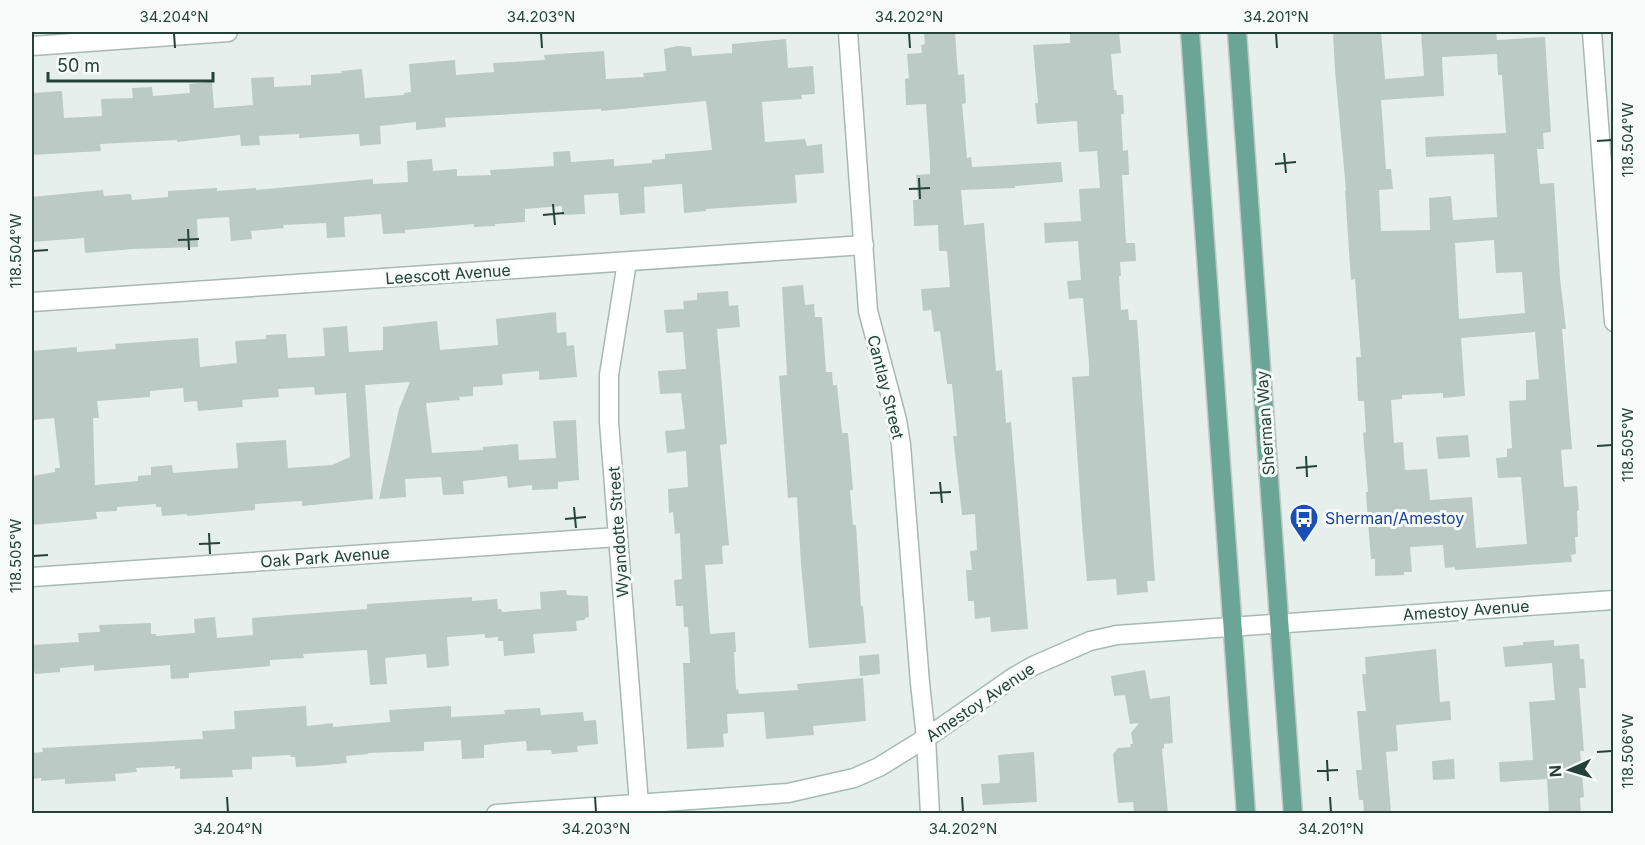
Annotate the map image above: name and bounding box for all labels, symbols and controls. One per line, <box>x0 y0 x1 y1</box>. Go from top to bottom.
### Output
text: 34.204°N <box>140 7 208 26</box>
text: 34.203°N <box>507 7 575 26</box>
text: 34.202°N <box>875 7 943 26</box>
text: 34.201°N <box>1243 7 1309 26</box>
scale bar <box>48 45 213 83</box>
text: 50 m <box>57 55 100 76</box>
text: 118.504°W <box>1618 102 1637 177</box>
text: 118.504°W <box>6 213 25 288</box>
street label: Leescott Avenue <box>385 260 511 288</box>
street label: Cantlay Street <box>863 333 909 441</box>
street label: Sherman Way <box>1251 370 1279 476</box>
text: 118.505°W <box>1618 408 1637 482</box>
street label: Wyandotte Street <box>603 466 633 598</box>
bus stop icon: Sherman/Amestoy <box>1288 502 1320 544</box>
place label: Sherman/Amestoy <box>1325 508 1464 528</box>
text: 118.505°W <box>6 519 25 593</box>
street label: Oak Park Avenue <box>260 543 390 571</box>
street label: Amestoy Avenue <box>1402 596 1530 624</box>
street label: Amestoy Avenue <box>922 658 1038 746</box>
text: 118.506°W <box>1618 713 1637 788</box>
north arrow <box>1540 740 1600 800</box>
text: N <box>1545 764 1565 778</box>
text: 34.204°N <box>194 819 262 838</box>
text: 34.203°N <box>562 819 630 838</box>
text: 34.202°N <box>929 819 997 838</box>
text: 34.201°N <box>1298 819 1364 838</box>

